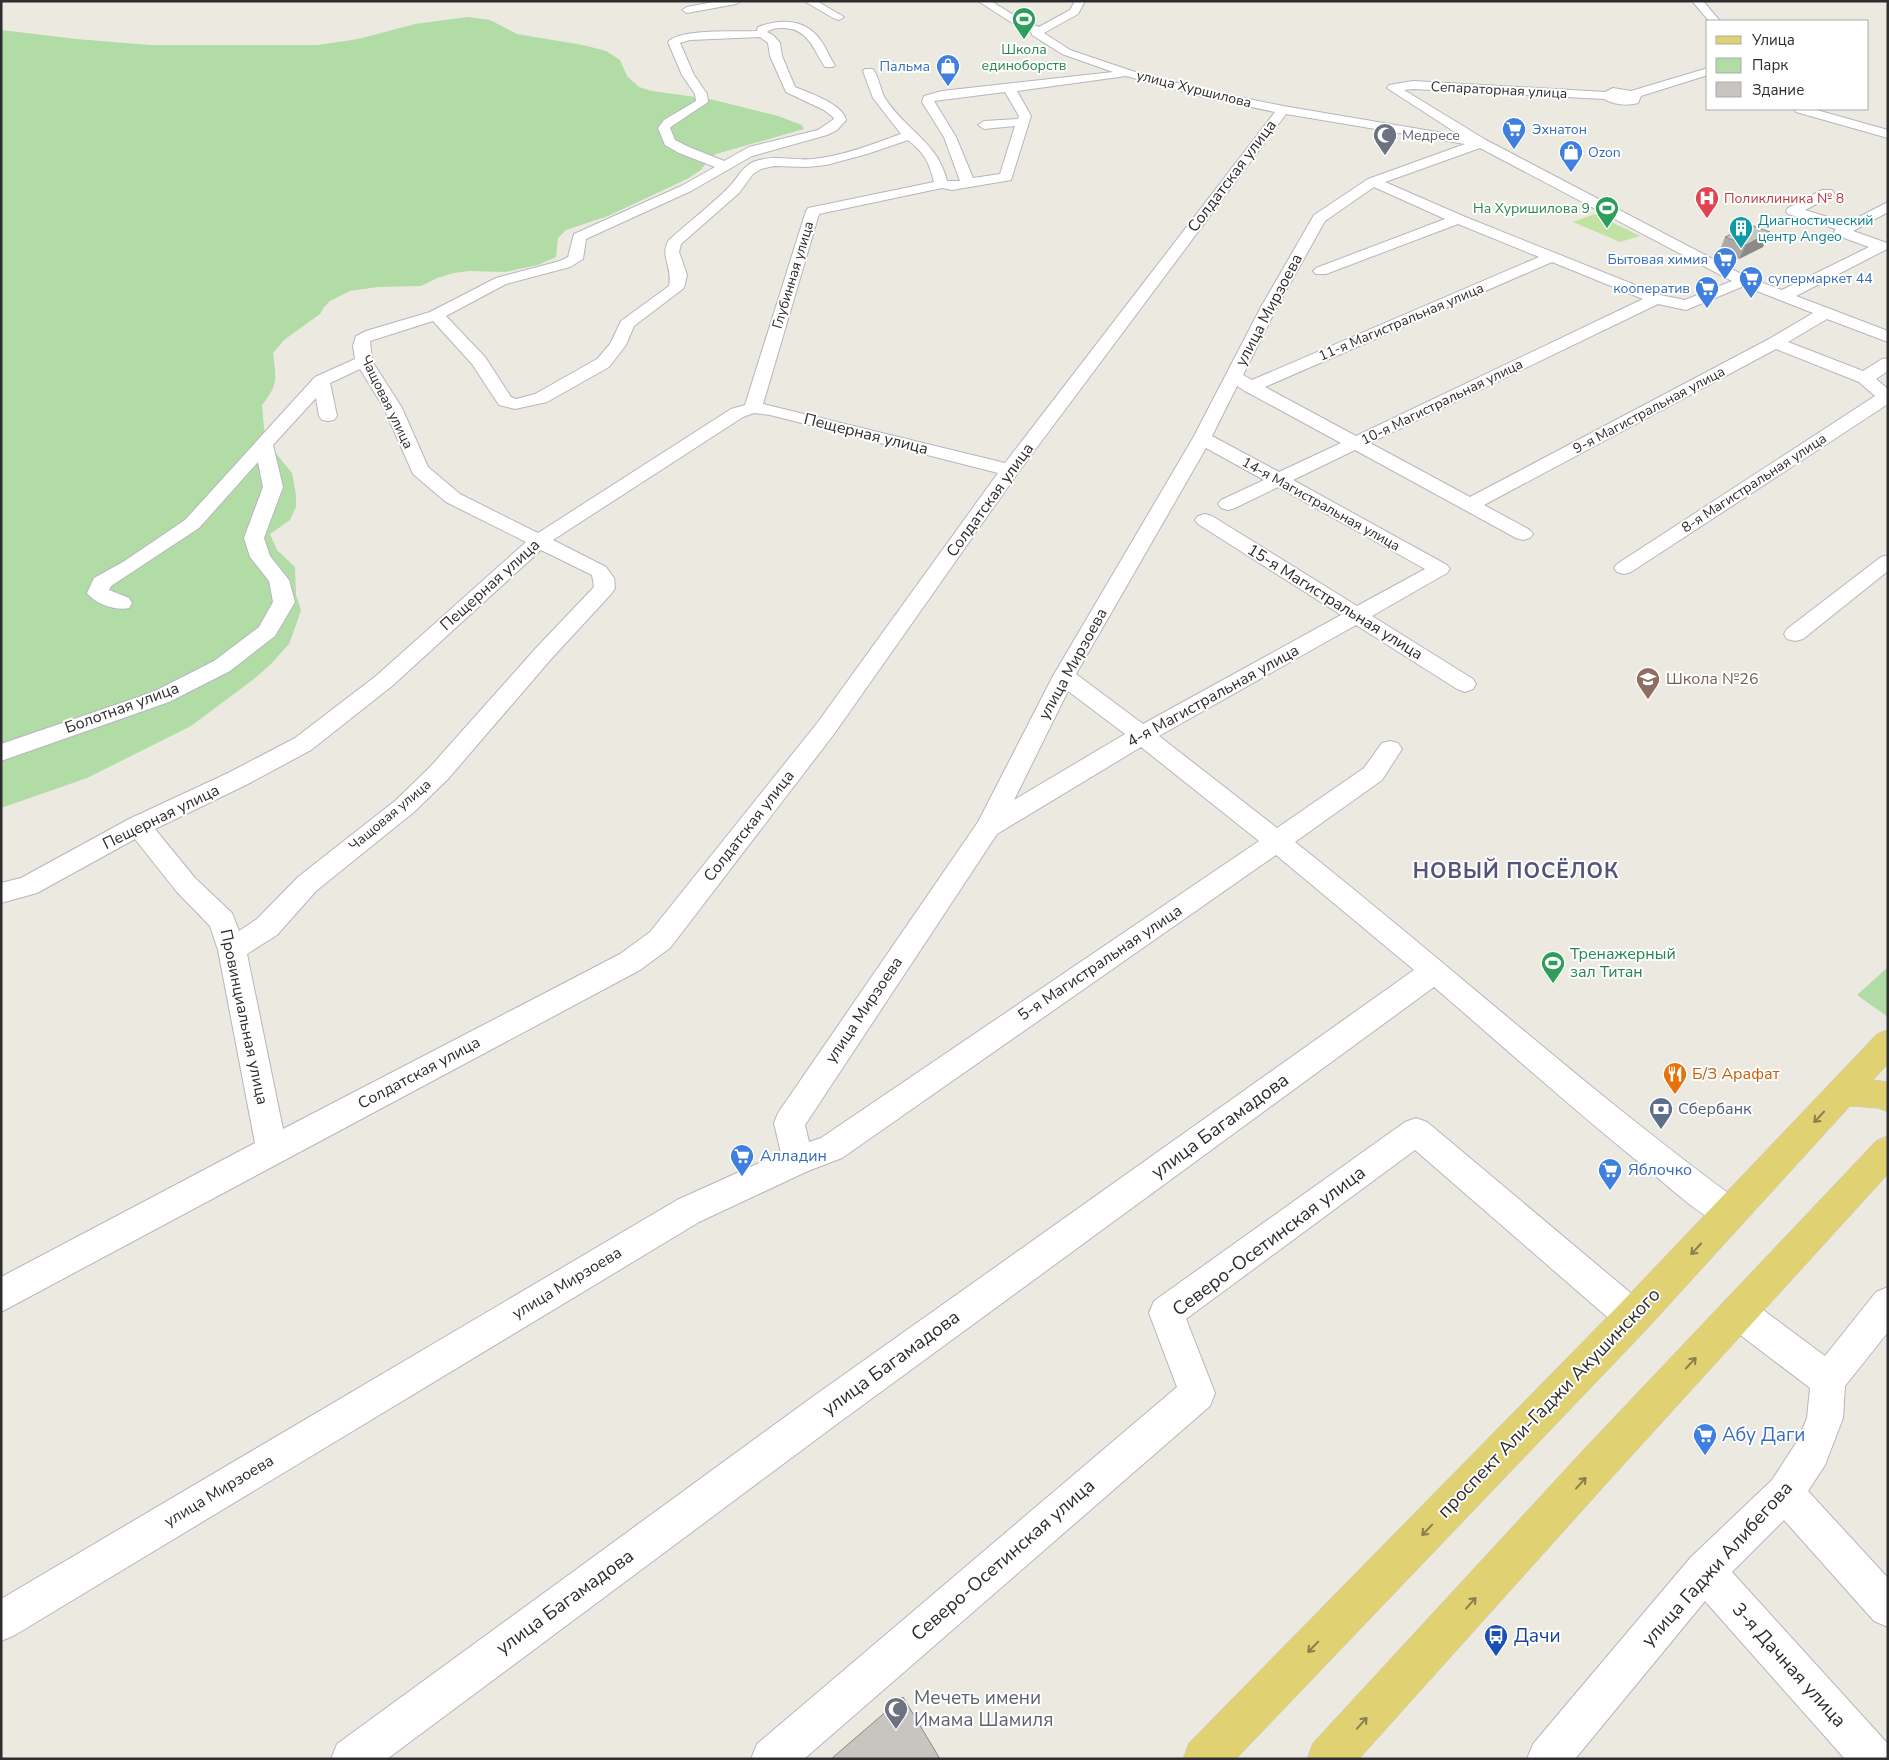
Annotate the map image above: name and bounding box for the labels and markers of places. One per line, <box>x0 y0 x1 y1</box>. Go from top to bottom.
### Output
sports icon: Школа единоборств <box>1011 6 1037 40</box>
place label: Школа единоборств <box>982 40 1067 75</box>
shop icon: Пальма <box>935 53 961 87</box>
place label: Пальма <box>880 57 930 76</box>
supermarket icon: Эхнатон <box>1501 116 1527 150</box>
place label: Эхнатон <box>1532 120 1587 139</box>
mosque icon: Медресе <box>1372 122 1398 156</box>
place label: Медресе <box>1402 126 1460 145</box>
shop icon: Ozon <box>1558 139 1584 173</box>
place label: Ozon <box>1588 143 1621 162</box>
hospital icon: Поликлиника № 8 <box>1694 185 1720 219</box>
place label: Поликлиника № 8 <box>1724 189 1844 208</box>
sports icon: На Хуришилова 9 <box>1594 195 1620 229</box>
place label: На Хуришилова 9 <box>1473 199 1590 218</box>
place label: Диагностический центр Angeo <box>1758 211 1874 246</box>
building icon: Диагностический центр Angeo <box>1728 215 1754 249</box>
supermarket icon: Бытовая химия <box>1712 246 1738 280</box>
place label: Бытовая химия <box>1607 250 1708 269</box>
supermarket icon: супермаркет 44 <box>1738 265 1764 299</box>
place label: супермаркет 44 <box>1768 269 1873 288</box>
supermarket icon: кооператив <box>1694 275 1720 309</box>
place label: кооператив <box>1613 279 1690 298</box>
school or university icon: Школа №26 <box>1635 666 1661 700</box>
place label: Школа №26 <box>1666 668 1759 690</box>
place label: Тренажерный зал Титан <box>1570 943 1676 983</box>
sports icon: Тренажерный зал Титан <box>1540 950 1566 984</box>
restaurant icon: Б/З Арафат <box>1662 1061 1688 1095</box>
place label: Б/З Арафат <box>1692 1063 1781 1085</box>
bank icon: Сбербанк <box>1648 1096 1674 1130</box>
place label: Сбербанк <box>1678 1098 1752 1120</box>
supermarket icon: Алладин <box>729 1143 755 1177</box>
place label: Алладин <box>760 1145 827 1167</box>
supermarket icon: Яблочко <box>1597 1157 1623 1191</box>
place label: Яблочко <box>1628 1159 1692 1181</box>
supermarket icon: Абу Даги <box>1692 1422 1718 1456</box>
place label: Абу Даги <box>1722 1422 1805 1448</box>
bus stop icon: Дачи <box>1483 1623 1509 1657</box>
place label: Дачи <box>1514 1623 1561 1649</box>
place label: Мечеть имени Имама Шамиля <box>914 1685 1053 1733</box>
mosque icon: Мечеть имени Имама Шамиля <box>883 1696 909 1730</box>

